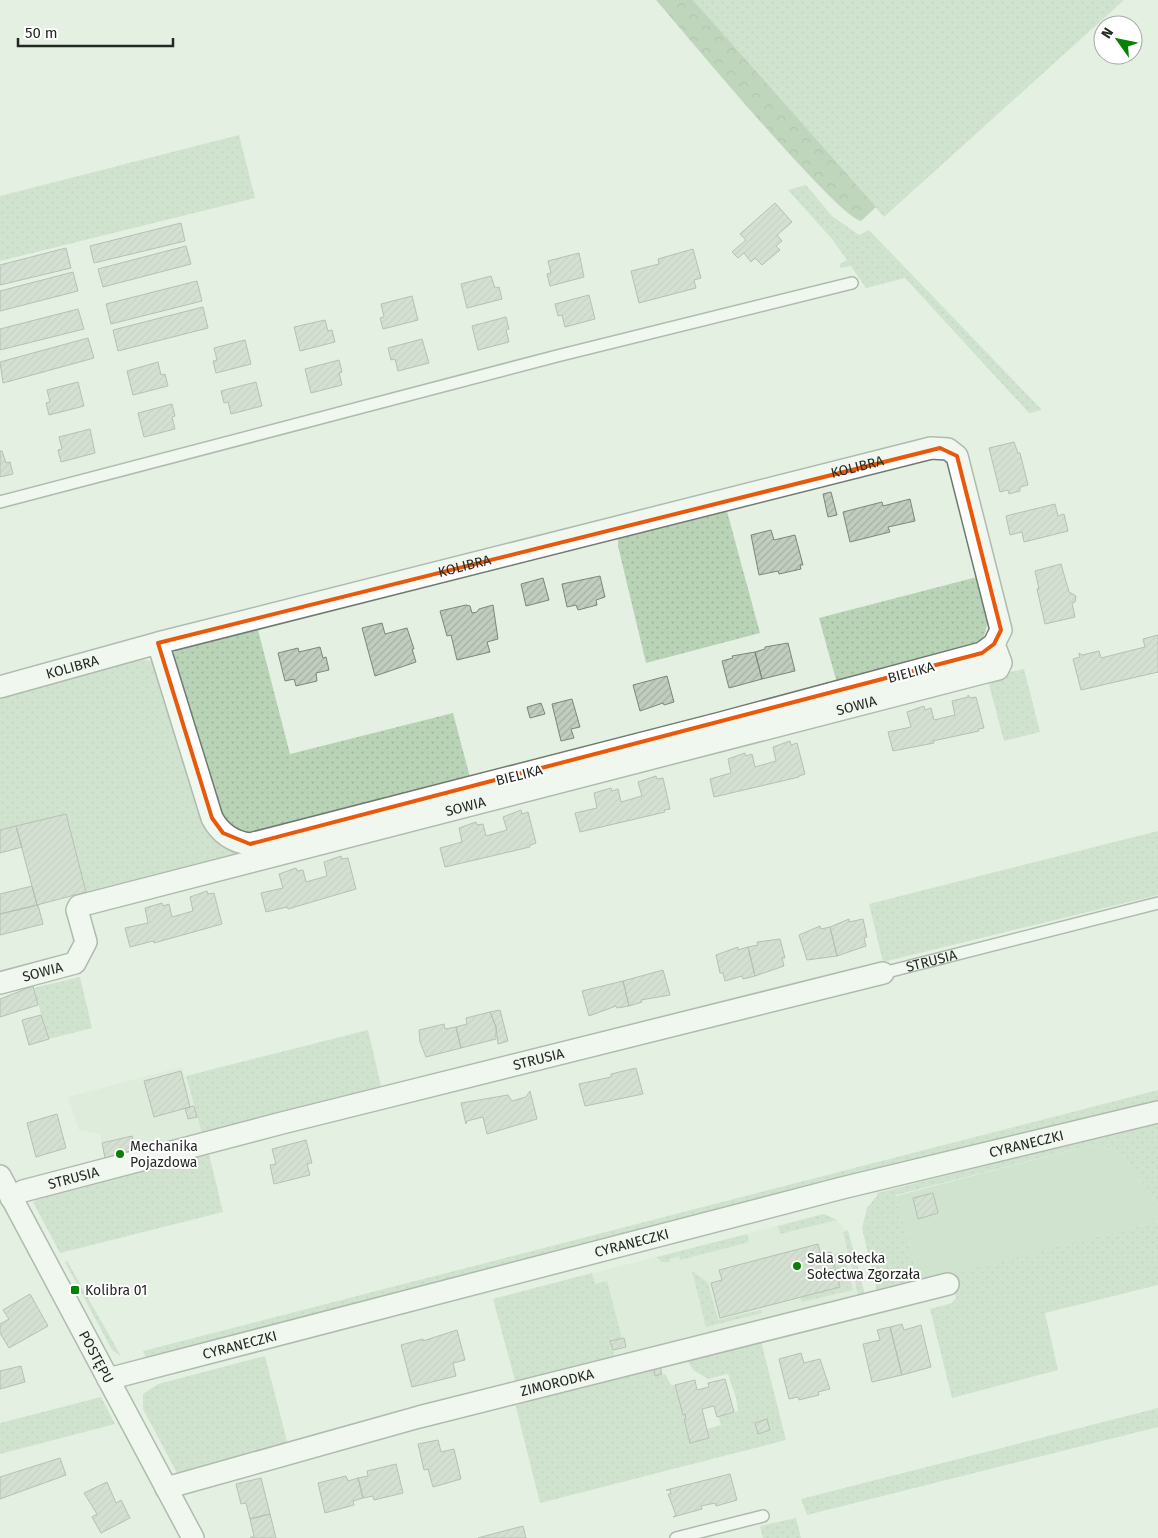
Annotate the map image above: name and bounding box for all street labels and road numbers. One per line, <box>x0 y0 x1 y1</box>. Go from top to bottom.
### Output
street label: KOLIBRA <box>829 452 885 482</box>
street label: KOLIBRA <box>436 551 493 581</box>
street label: KOLIBRA <box>44 652 101 683</box>
street label: BIELIKA <box>886 658 936 687</box>
street label: SOWIA <box>835 693 879 719</box>
street label: BIELIKA <box>494 761 544 789</box>
street label: SOWIA <box>443 793 487 820</box>
street label: STRUSIA <box>904 947 959 976</box>
street label: SOWIA <box>21 959 65 986</box>
street label: STRUSIA <box>511 1045 566 1074</box>
street label: CYRANECZKI <box>987 1127 1065 1161</box>
street label: STRUSIA <box>46 1163 101 1193</box>
street label: CYRANECZKI <box>593 1225 671 1261</box>
street label: CYRANECZKI <box>201 1327 279 1363</box>
street label: POSTĘPU <box>75 1328 117 1386</box>
street label: ZIMORODKA <box>518 1365 596 1400</box>

